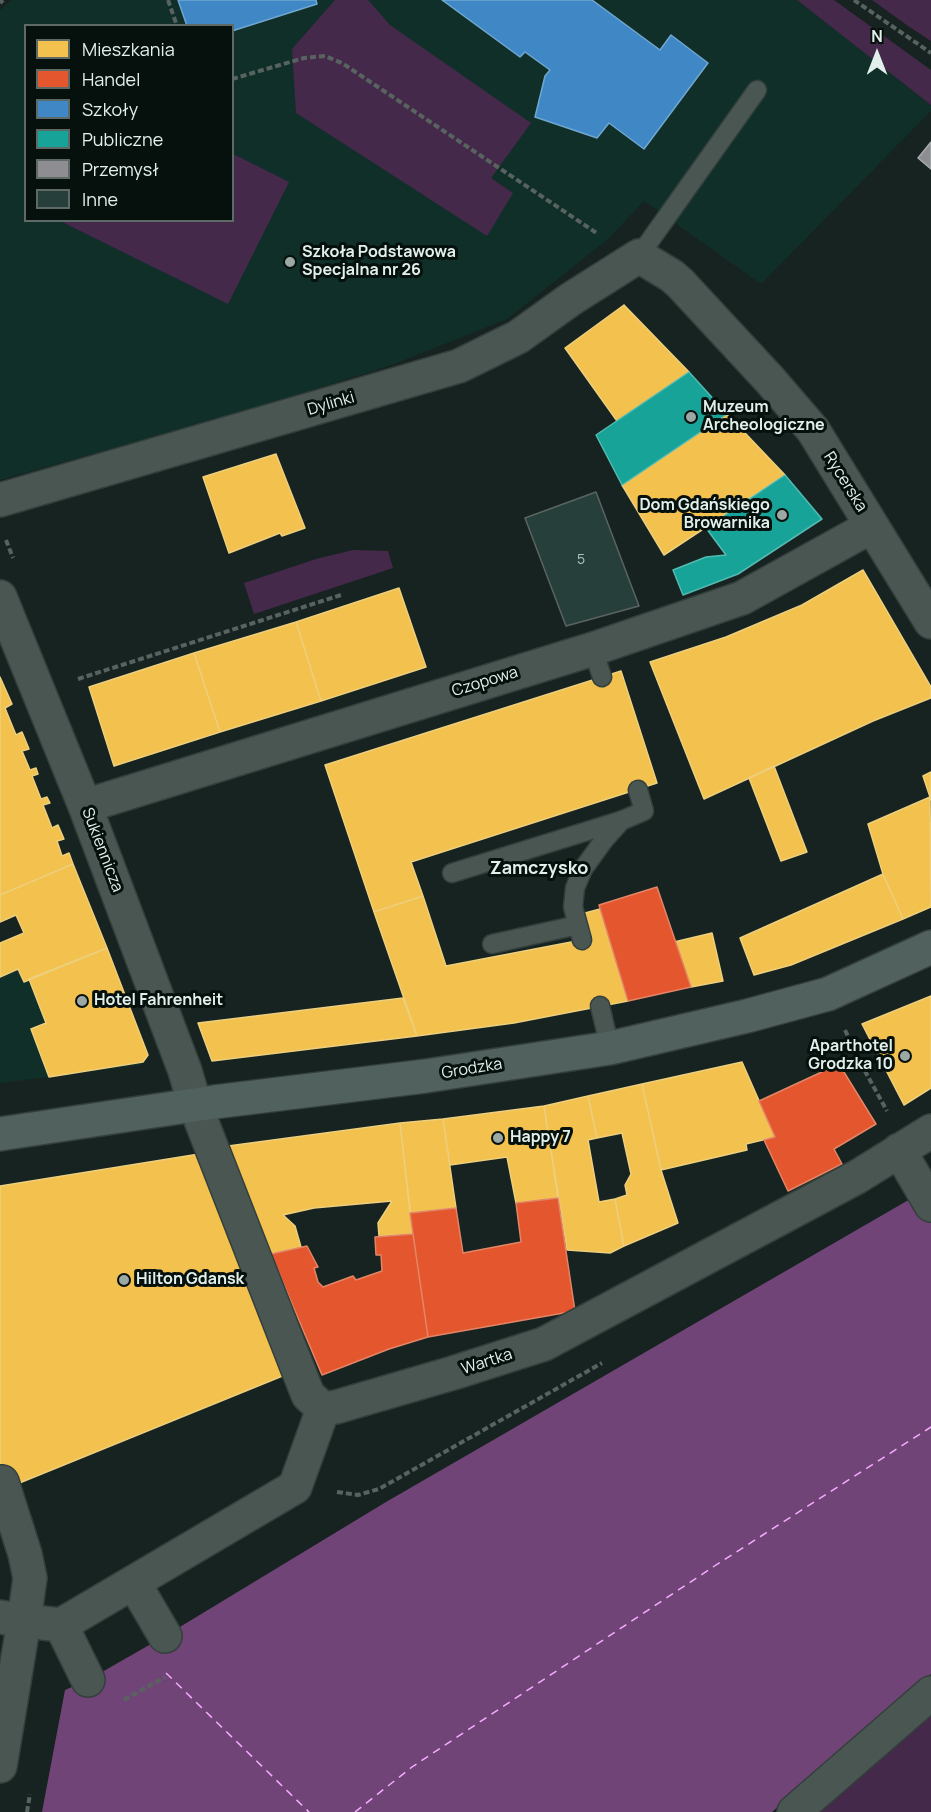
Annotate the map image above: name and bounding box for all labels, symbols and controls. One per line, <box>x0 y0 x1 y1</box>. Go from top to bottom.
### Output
legend <box>24 24 234 222</box>
north arrow <box>847 24 907 84</box>
text: N <box>871 25 883 47</box>
text: Mieszkania <box>82 37 175 61</box>
text: Handel <box>82 67 140 91</box>
text: Szkoły <box>82 97 138 121</box>
text: Publiczne <box>82 127 163 151</box>
text: Przemysł <box>82 157 159 181</box>
text: Inne <box>82 187 118 211</box>
place label: Szkoła Podstawowa Specjalna nr 26 <box>302 243 456 281</box>
marker: Szkoła Podstawowa Specjalna nr 26 <box>283 255 297 269</box>
street label: Dylinki <box>305 388 357 420</box>
place label: Muzeum Archeologiczne <box>703 398 825 436</box>
marker: Muzeum Archeologiczne <box>684 410 698 424</box>
street label: Rycerska <box>819 449 871 515</box>
place label: Dom Gdańskiego Browarnika <box>639 496 770 534</box>
marker: Dom Gdańskiego Browarnika <box>775 508 789 522</box>
house number: 5 <box>577 552 585 568</box>
street label: Czopowa <box>450 663 520 701</box>
street label: Sukiennicza <box>77 805 127 895</box>
district label: Zamczysko <box>490 858 588 880</box>
place label: Hotel Fahrenheit <box>94 991 223 1011</box>
marker: Hotel Fahrenheit <box>75 994 89 1008</box>
place label: Aparthotel Grodzka 10 <box>808 1037 893 1075</box>
marker: Aparthotel Grodzka 10 <box>898 1049 912 1063</box>
street label: Grodzka <box>440 1055 504 1083</box>
place label: Happy 7 <box>510 1128 571 1148</box>
marker: Happy 7 <box>491 1131 505 1145</box>
place label: Hilton Gdansk <box>136 1270 244 1290</box>
marker: Hilton Gdansk <box>117 1273 131 1287</box>
street label: Wartka <box>459 1345 515 1379</box>

